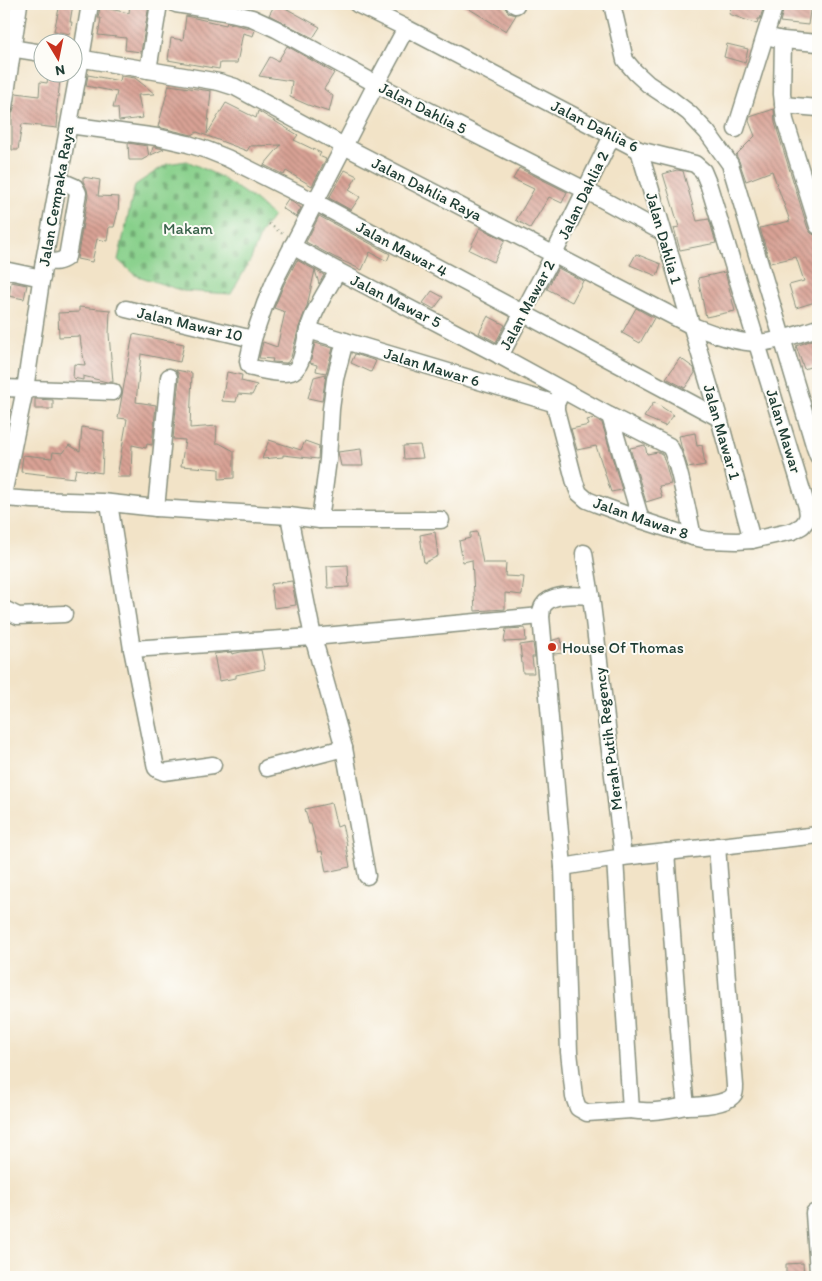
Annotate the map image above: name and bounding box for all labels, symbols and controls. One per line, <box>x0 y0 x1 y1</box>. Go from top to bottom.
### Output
north arrow <box>32 32 82 82</box>
text: N <box>54 61 66 80</box>
street label: Jalan Dahlia 5 <box>376 78 470 138</box>
street label: Jalan Dahlia 6 <box>548 96 642 156</box>
street label: Jalan Cempaka Raya <box>34 124 78 268</box>
street label: Jalan Dahlia 2 <box>553 147 613 242</box>
street label: Jalan Dahlia Raya <box>369 153 486 225</box>
street label: Jalan Dahlia 1 <box>642 190 686 287</box>
street label: Jalan Mawar 4 <box>353 217 451 281</box>
park label: Makam <box>163 219 213 238</box>
street label: Jalan Mawar 2 <box>495 256 559 353</box>
street label: Jalan Mawar 5 <box>348 270 444 332</box>
street label: Jalan Mawar 10 <box>135 303 245 345</box>
street label: Jalan Mawar 6 <box>382 343 482 391</box>
street label: Jalan Mawar 1 <box>699 382 745 482</box>
street label: Jalan Mawar <box>762 387 806 476</box>
street label: Jalan Mawar 8 <box>591 493 691 543</box>
place label: House Of Thomas <box>562 638 684 657</box>
marker: House Of Thomas <box>546 641 558 653</box>
street label: Merah Putih Regency <box>590 666 626 812</box>

